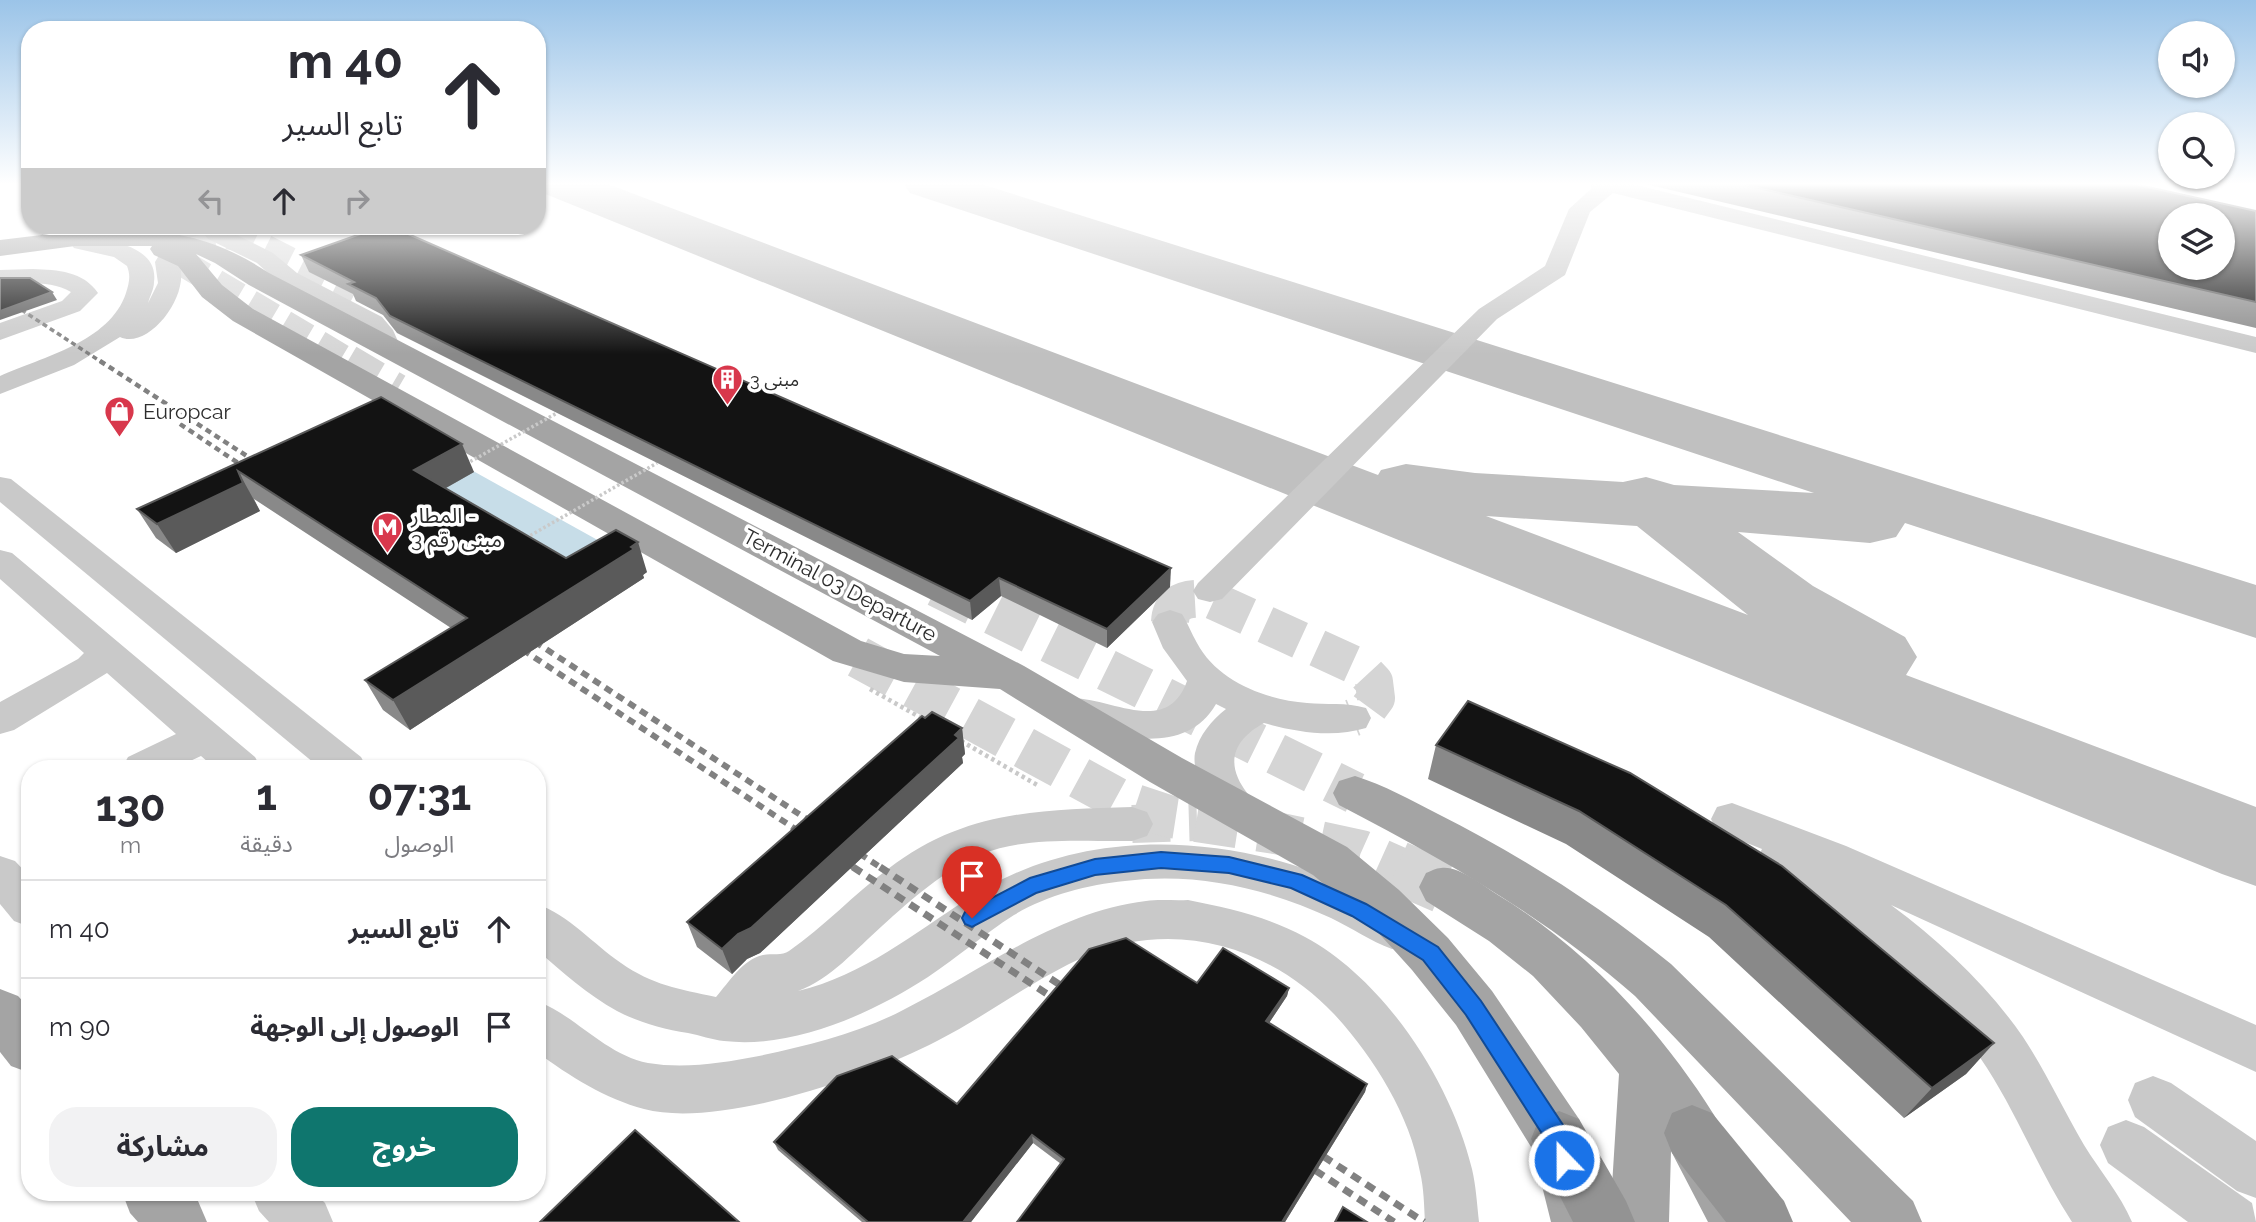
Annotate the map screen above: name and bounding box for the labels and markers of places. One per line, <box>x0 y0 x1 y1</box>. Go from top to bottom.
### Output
building icon: مبنى 3 <box>710 362 744 406</box>
place label: مبنى 3 <box>750 369 799 391</box>
shop icon: Europcar <box>103 394 137 438</box>
place label: Europcar <box>143 399 231 424</box>
place label: المطار - مبنى رقم 3 <box>410 503 502 555</box>
metro station icon: المطار - مبنى رقم 3 <box>371 510 405 554</box>
pin <box>942 846 1002 918</box>

